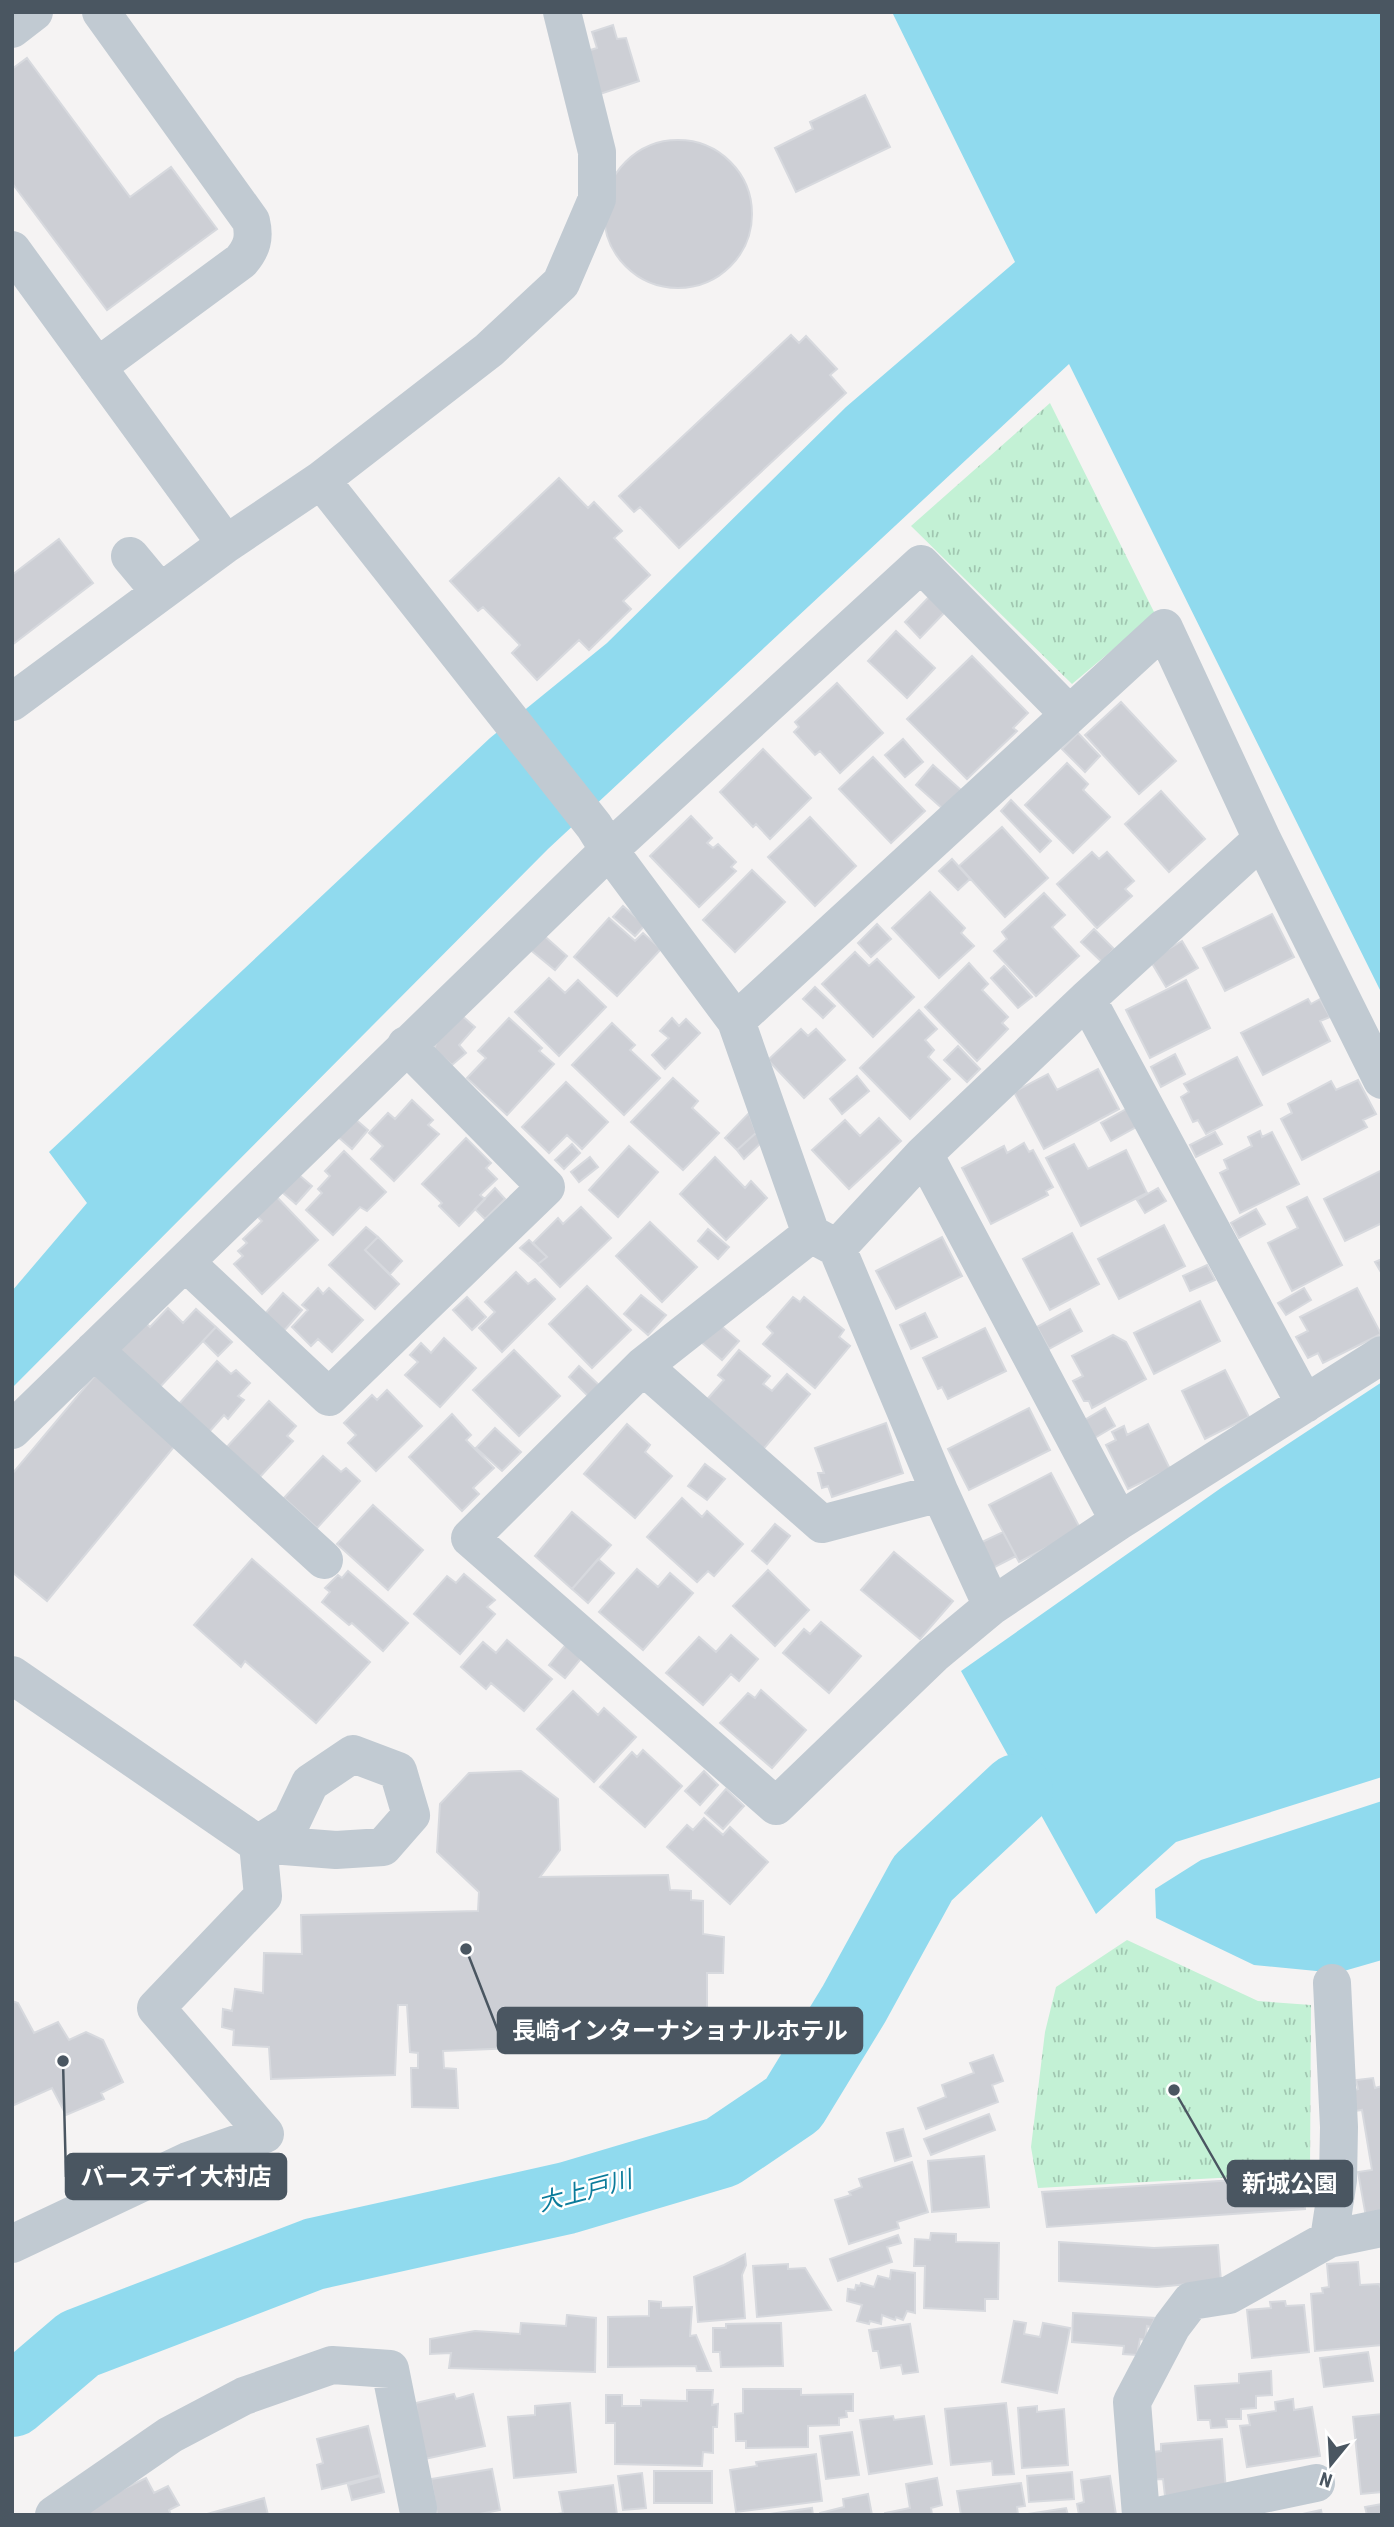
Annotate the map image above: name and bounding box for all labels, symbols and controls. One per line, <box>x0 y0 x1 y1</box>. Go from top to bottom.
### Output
callout: 長崎インターナショナルホテル <box>498 2008 862 2053</box>
text: 長崎インターナショナルホテル <box>512 2017 848 2045</box>
callout: バースデイ大村店 <box>66 2154 286 2199</box>
callout: 新城公園 <box>1228 2161 1352 2206</box>
text: バースデイ大村店 <box>81 2163 271 2191</box>
water label: 大上戸川 <box>535 2164 638 2217</box>
text: 新城公園 <box>1242 2170 1338 2198</box>
north arrow <box>1296 2429 1366 2499</box>
text: N <box>1317 2467 1335 2492</box>

